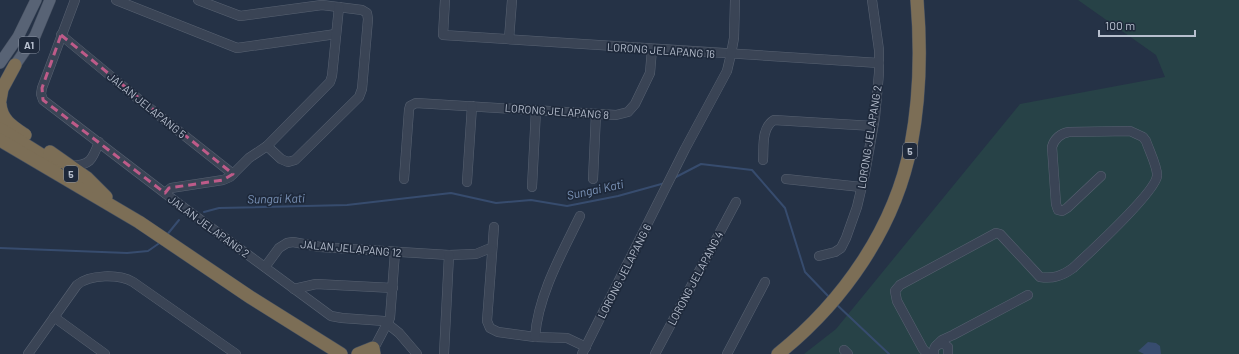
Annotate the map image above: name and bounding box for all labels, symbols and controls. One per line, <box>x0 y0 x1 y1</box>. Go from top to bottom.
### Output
scale bar <box>1099 12 1195 38</box>
text: 100 m <box>1105 18 1135 32</box>
road number: A1 <box>19 37 39 53</box>
street label: LORONG JELAPANG 16 <box>607 40 716 60</box>
street label: JALAN JELAPANG 5 <box>105 69 189 141</box>
street label: LORONG JELAPANG 2 <box>854 84 884 190</box>
street label: LORONG JELAPANG 8 <box>504 101 610 121</box>
road number: 5 <box>903 143 917 159</box>
road number: 5 <box>64 166 78 182</box>
water label: Sungai Kati <box>565 176 625 202</box>
water label: Sungai Kati <box>247 190 305 206</box>
street label: JALAN JELAPANG 2 <box>166 192 252 260</box>
street label: LORONG JELAPANG 6 <box>595 221 654 320</box>
street label: LORONG JELAPANG 4 <box>665 229 725 327</box>
street label: JALAN JELAPANG 12 <box>300 237 402 259</box>

